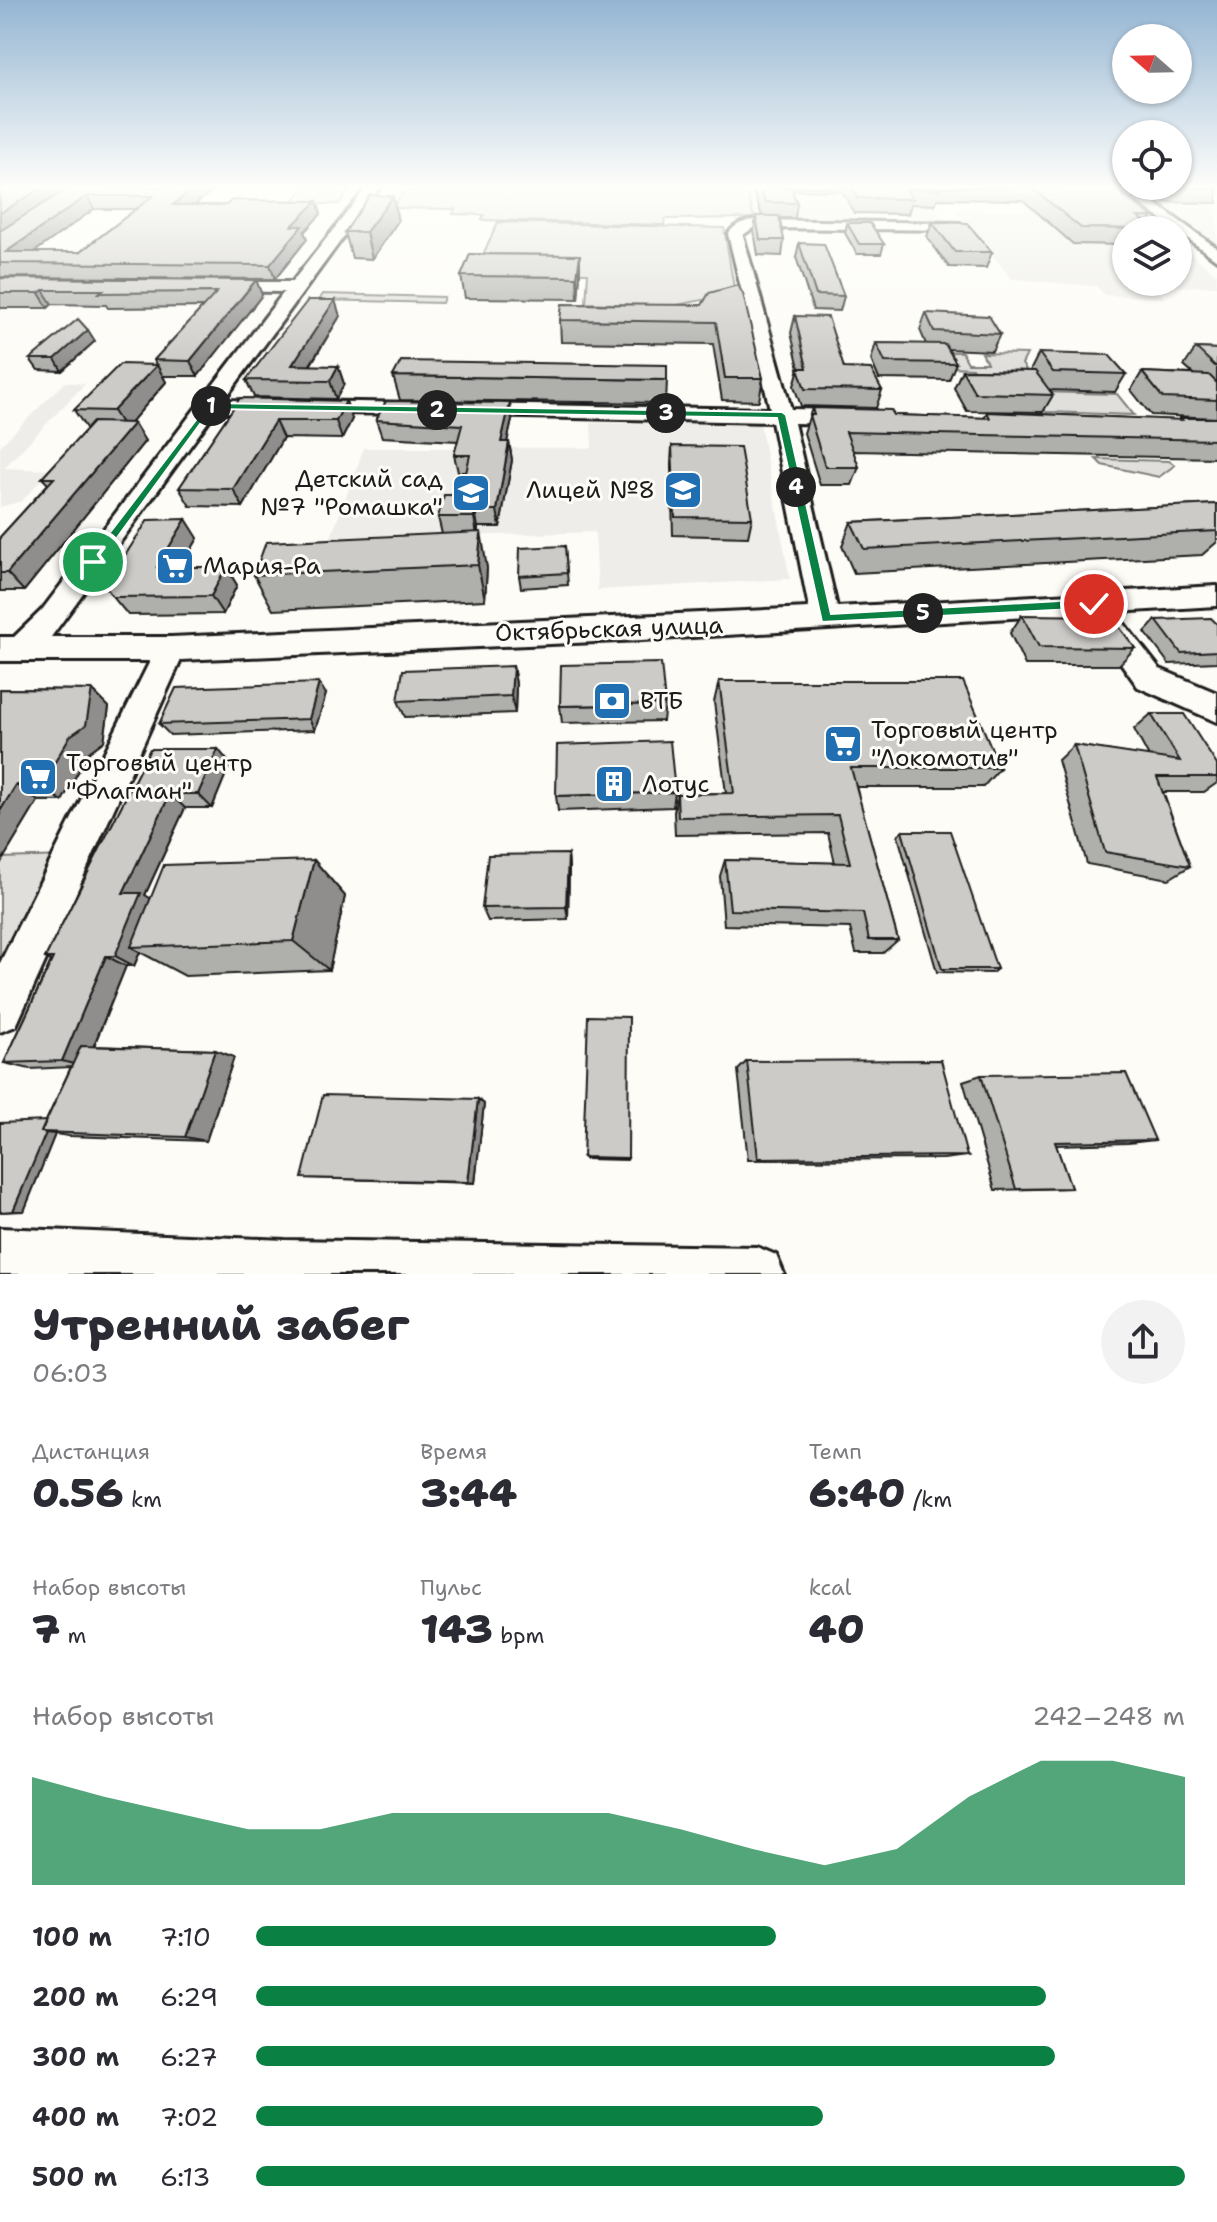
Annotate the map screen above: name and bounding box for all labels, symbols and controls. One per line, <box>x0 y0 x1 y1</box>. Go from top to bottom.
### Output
north arrow <box>1112 24 1192 104</box>
map controls <box>1112 24 1192 296</box>
button: locate <box>1112 120 1192 200</box>
button: layers <box>1112 216 1192 296</box>
pin: 1 <box>191 386 231 426</box>
pin: 2 <box>417 390 457 430</box>
text: 1 <box>206 391 216 420</box>
pin: 3 <box>646 393 686 433</box>
text: 2 <box>429 395 445 424</box>
text: 3 <box>658 398 674 427</box>
place label: Детский сад №7 "Ромашка" <box>260 463 443 523</box>
pin: 4 <box>776 467 816 507</box>
school or university icon: Лицей №8 <box>662 469 704 511</box>
school or university icon: Детский сад №7 "Ромашка" <box>450 472 492 514</box>
text: 4 <box>788 472 804 501</box>
place label: Лицей №8 <box>526 474 655 506</box>
pin <box>59 528 127 596</box>
icon: arrive <box>71 540 115 584</box>
supermarket icon: Мария-Ра <box>154 545 196 587</box>
place label: Мария-Ра <box>203 550 321 582</box>
pin <box>1060 570 1128 638</box>
icon: check <box>1072 582 1116 626</box>
pin: 5 <box>903 593 943 633</box>
text: 5 <box>916 598 930 627</box>
street label: Октябрьская улица <box>494 609 724 649</box>
bank icon: ВТБ <box>591 680 633 722</box>
place label: ВТБ <box>640 685 684 717</box>
place label: Торговый центр "Локомотив" <box>871 714 1058 774</box>
supermarket icon: Торговый центр "Локомотив" <box>822 723 864 765</box>
place label: Торговый центр "Флагман" <box>66 747 253 807</box>
supermarket icon: Торговый центр "Флагман" <box>17 756 59 798</box>
building icon: Лотус <box>593 763 635 805</box>
place label: Лотус <box>642 768 710 800</box>
text: Утренний забег <box>32 1295 410 1354</box>
button: share <box>1101 1300 1185 1384</box>
text: 06:03 <box>32 1355 108 1390</box>
text: Дистанция <box>32 1437 150 1466</box>
text: Время <box>420 1437 487 1466</box>
text: Темп <box>809 1437 862 1466</box>
text: 0.56 <box>32 1466 123 1520</box>
text: 3:44 <box>420 1466 517 1520</box>
text: 6:40 <box>809 1466 905 1520</box>
text: km <box>123 1485 162 1514</box>
text: /km <box>905 1485 952 1514</box>
text: Набор высоты <box>32 1573 186 1602</box>
text: Пульс <box>420 1573 482 1602</box>
text: kcal <box>809 1573 851 1602</box>
text: 7 <box>32 1602 60 1656</box>
text: 143 <box>420 1602 493 1656</box>
text: 40 <box>809 1602 865 1656</box>
text: m <box>60 1621 86 1650</box>
text: bpm <box>493 1621 544 1650</box>
text: Набор высоты <box>32 1698 214 1733</box>
text: 242–248 m <box>1032 1698 1185 1733</box>
text: 100 m <box>32 1919 112 1954</box>
text: 7:10 <box>160 1919 211 1954</box>
text: 200 m <box>32 1979 119 2014</box>
text: 6:29 <box>160 1979 218 2014</box>
text: 300 m <box>32 2039 119 2074</box>
text: 6:27 <box>160 2039 218 2074</box>
text: 400 m <box>32 2099 119 2134</box>
text: 7:02 <box>160 2099 218 2134</box>
text: 500 m <box>32 2159 117 2194</box>
text: 6:13 <box>160 2159 210 2194</box>

